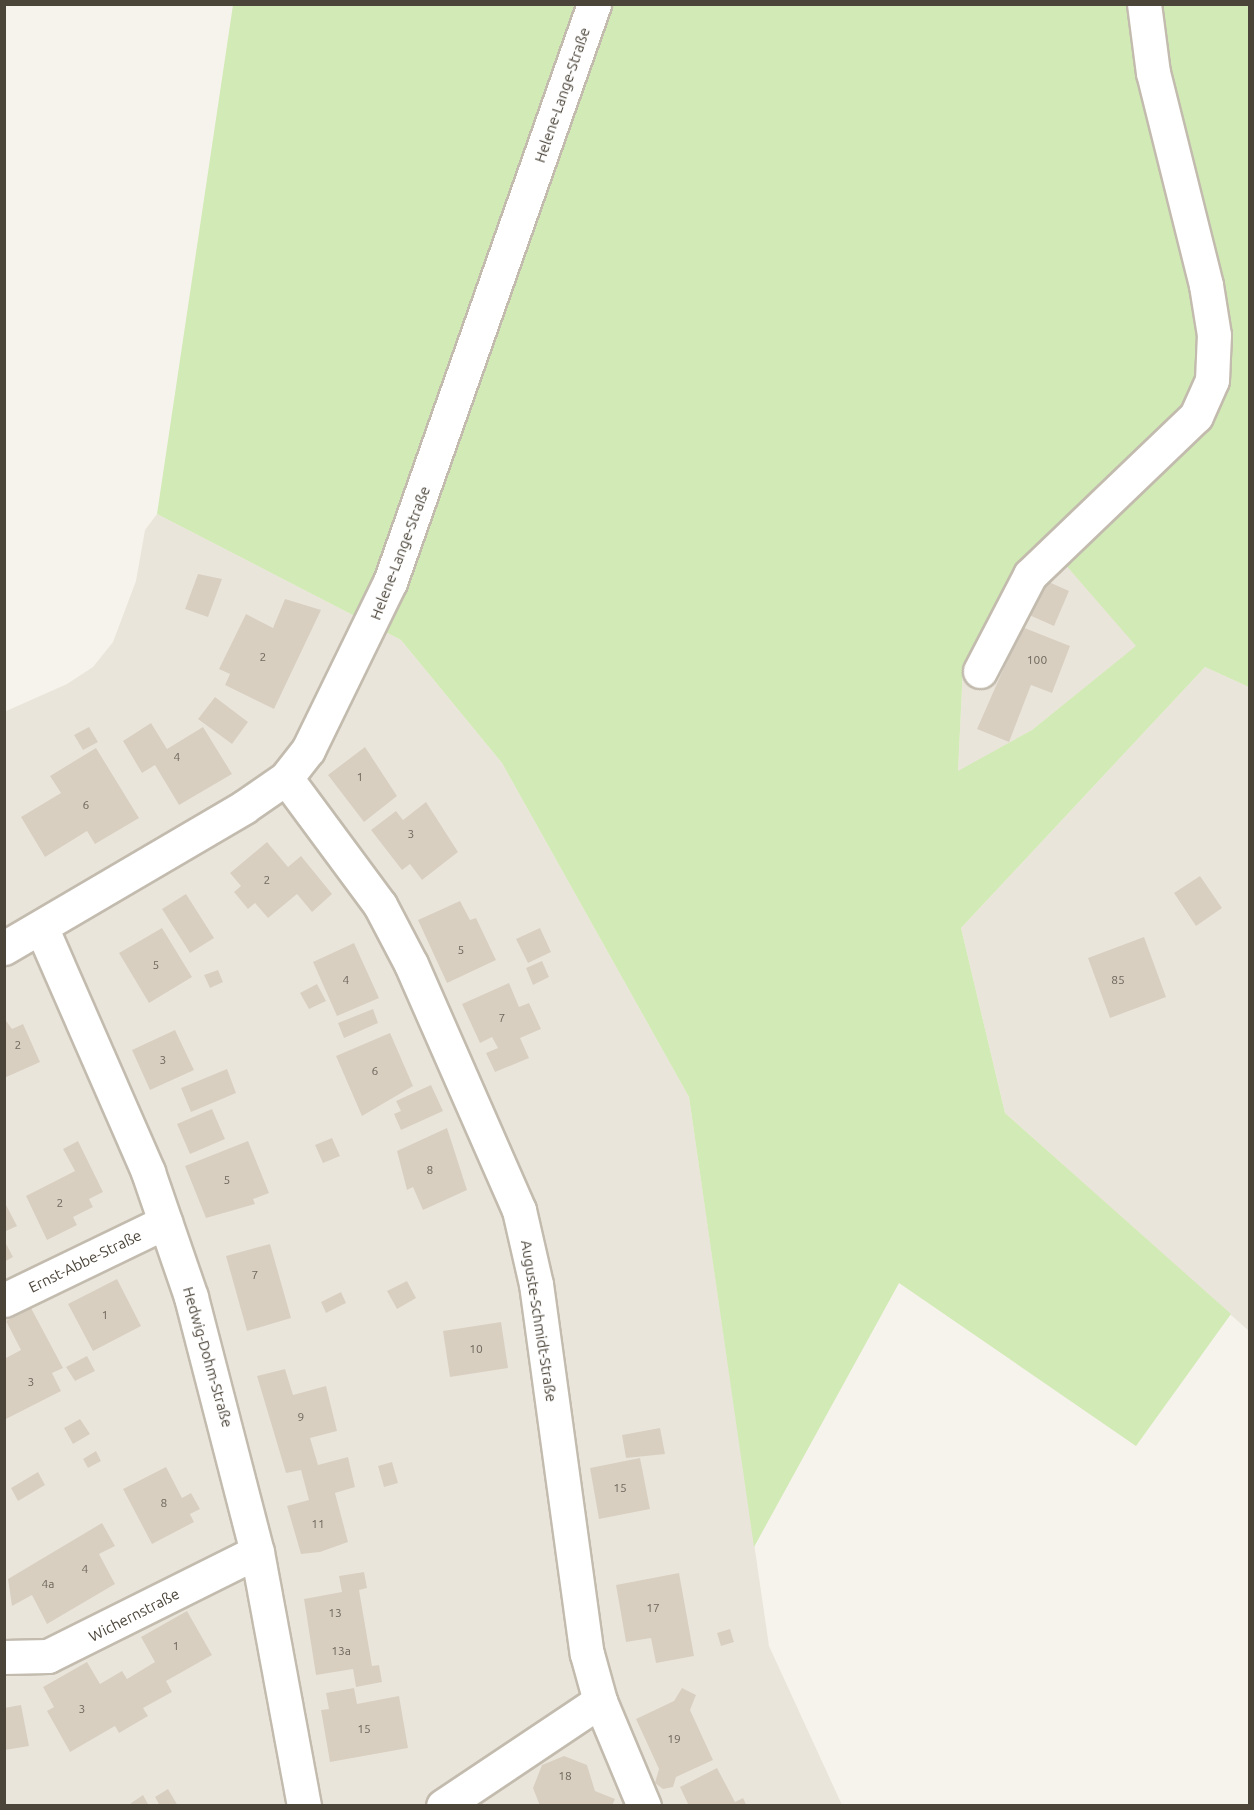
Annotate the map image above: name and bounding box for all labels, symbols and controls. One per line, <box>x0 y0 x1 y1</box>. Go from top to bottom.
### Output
street label: Helene-Lange-Straße <box>530 25 594 165</box>
street label: Helene-Lange-Straße <box>366 484 434 622</box>
house number: 2 <box>260 650 266 664</box>
house number: 100 <box>1027 653 1047 667</box>
house number: 4 <box>174 750 180 764</box>
house number: 1 <box>357 770 363 784</box>
house number: 6 <box>83 798 89 812</box>
house number: 3 <box>408 827 414 841</box>
house number: 2 <box>264 873 270 887</box>
house number: 5 <box>458 943 464 957</box>
house number: 5 <box>153 958 159 972</box>
house number: 4 <box>343 973 349 987</box>
house number: 85 <box>1111 973 1125 987</box>
house number: 7 <box>499 1011 505 1025</box>
house number: 2 <box>15 1038 21 1052</box>
house number: 3 <box>160 1053 166 1067</box>
house number: 6 <box>372 1064 378 1078</box>
house number: 8 <box>427 1163 433 1177</box>
house number: 5 <box>224 1173 230 1187</box>
house number: 2 <box>57 1196 63 1210</box>
street label: Ernst-Abbe-Straße <box>26 1226 144 1296</box>
street label: Auguste-Schmidt-Straße <box>517 1239 561 1403</box>
house number: 7 <box>252 1268 258 1282</box>
street label: Hedwig-Dohm-Straße <box>179 1285 237 1429</box>
house number: 1 <box>102 1308 108 1322</box>
house number: 10 <box>469 1342 483 1356</box>
house number: 3 <box>28 1375 34 1389</box>
house number: 9 <box>298 1410 304 1424</box>
house number: 15 <box>613 1481 627 1495</box>
house number: 8 <box>161 1496 167 1510</box>
house number: 11 <box>311 1517 325 1531</box>
house number: 4 <box>82 1562 88 1576</box>
house number: 4a <box>42 1577 54 1591</box>
street label: Wichernstraße <box>86 1585 182 1645</box>
house number: 17 <box>646 1601 660 1615</box>
house number: 13 <box>328 1606 342 1620</box>
house number: 1 <box>173 1639 179 1653</box>
house number: 13a <box>331 1644 351 1658</box>
house number: 3 <box>79 1702 85 1716</box>
house number: 15 <box>357 1722 371 1736</box>
house number: 19 <box>667 1732 681 1746</box>
house number: 18 <box>558 1769 572 1783</box>

